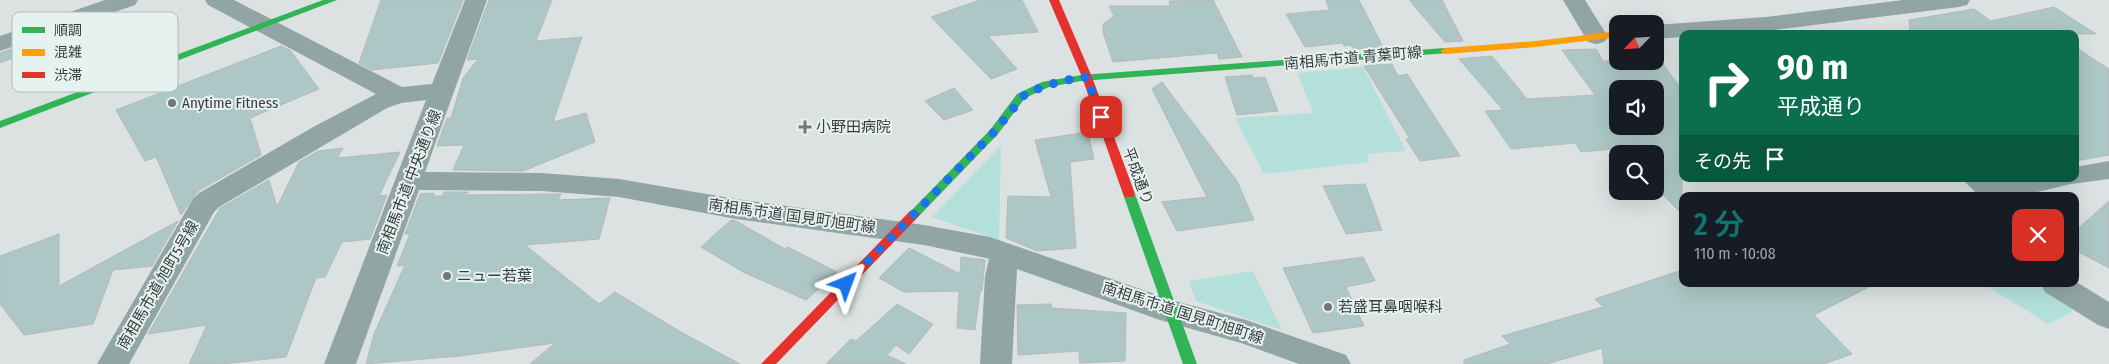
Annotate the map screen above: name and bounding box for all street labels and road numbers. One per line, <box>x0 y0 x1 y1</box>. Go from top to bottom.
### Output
street label: 南相馬市道 青葉町線 <box>1283 43 1423 73</box>
street label: 南相馬市道 中央通り線 <box>373 107 445 257</box>
street label: 平成通り <box>1119 145 1157 207</box>
street label: 南相馬市道 国見町旭町線 <box>707 195 877 237</box>
street label: 南相馬市道 旭町5号線 <box>114 218 202 352</box>
street label: 南相馬市道 国見町旭町線 <box>1100 278 1266 348</box>

